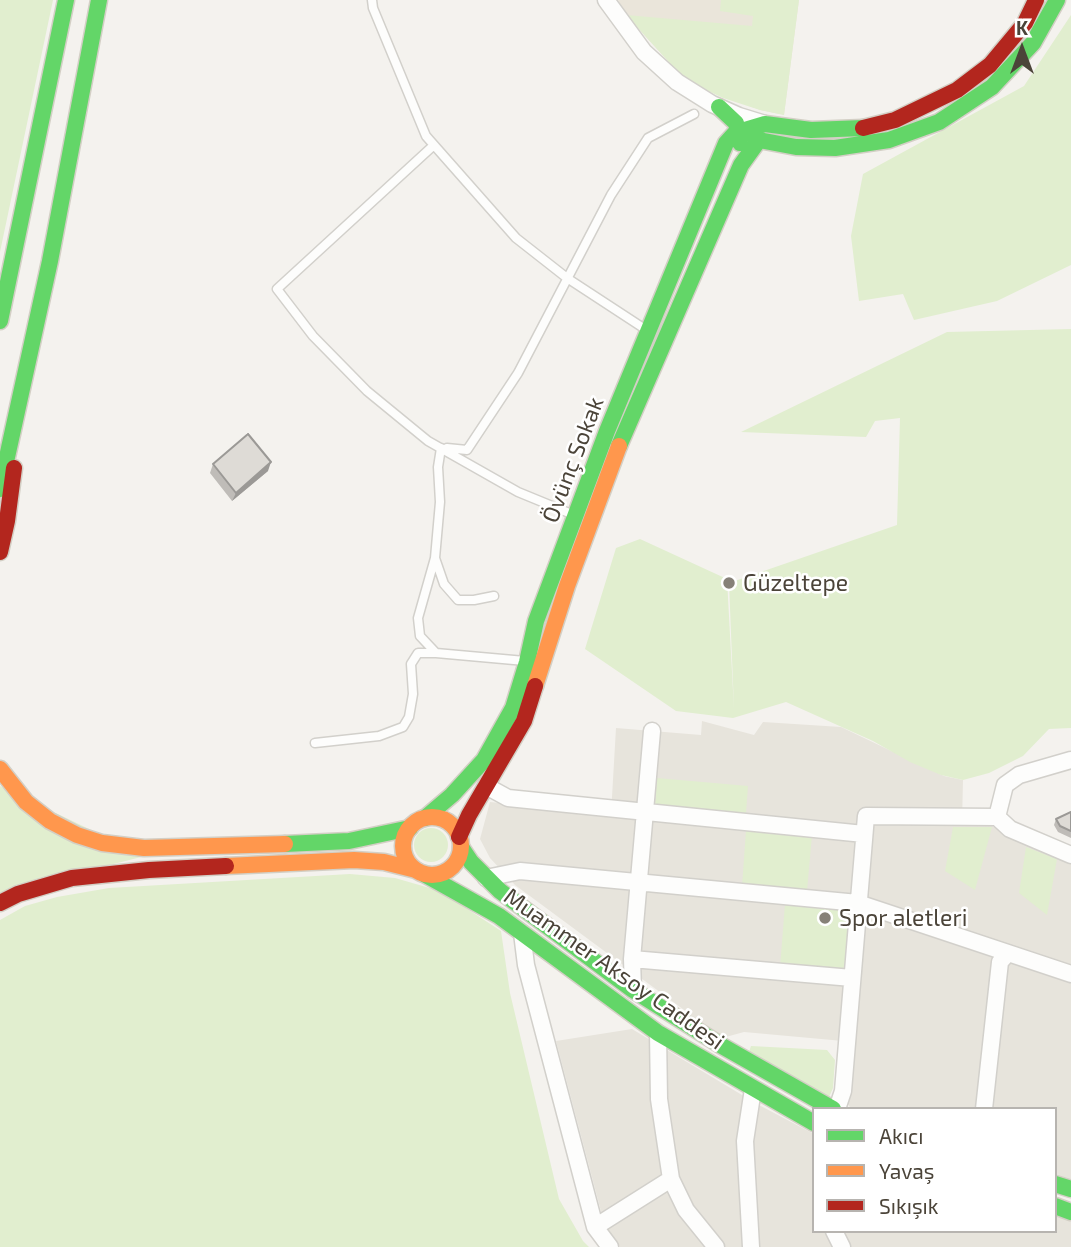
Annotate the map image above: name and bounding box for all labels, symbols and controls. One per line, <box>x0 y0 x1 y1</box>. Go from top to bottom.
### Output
north arrow <box>987 14 1057 84</box>
text: K <box>1016 16 1028 39</box>
street label: Övünç Sokak <box>536 393 610 527</box>
place label: Güzeltepe <box>743 569 848 597</box>
marker: Güzeltepe <box>721 575 737 591</box>
street label: Muammer Aksoy Caddesi <box>499 882 729 1056</box>
place label: Spor aletleri <box>839 904 967 932</box>
marker: Spor aletleri <box>817 910 833 926</box>
legend <box>812 1107 1057 1233</box>
text: Akıcı <box>879 1123 923 1148</box>
text: Yavaş <box>879 1158 935 1183</box>
text: Sıkışık <box>879 1193 939 1218</box>

